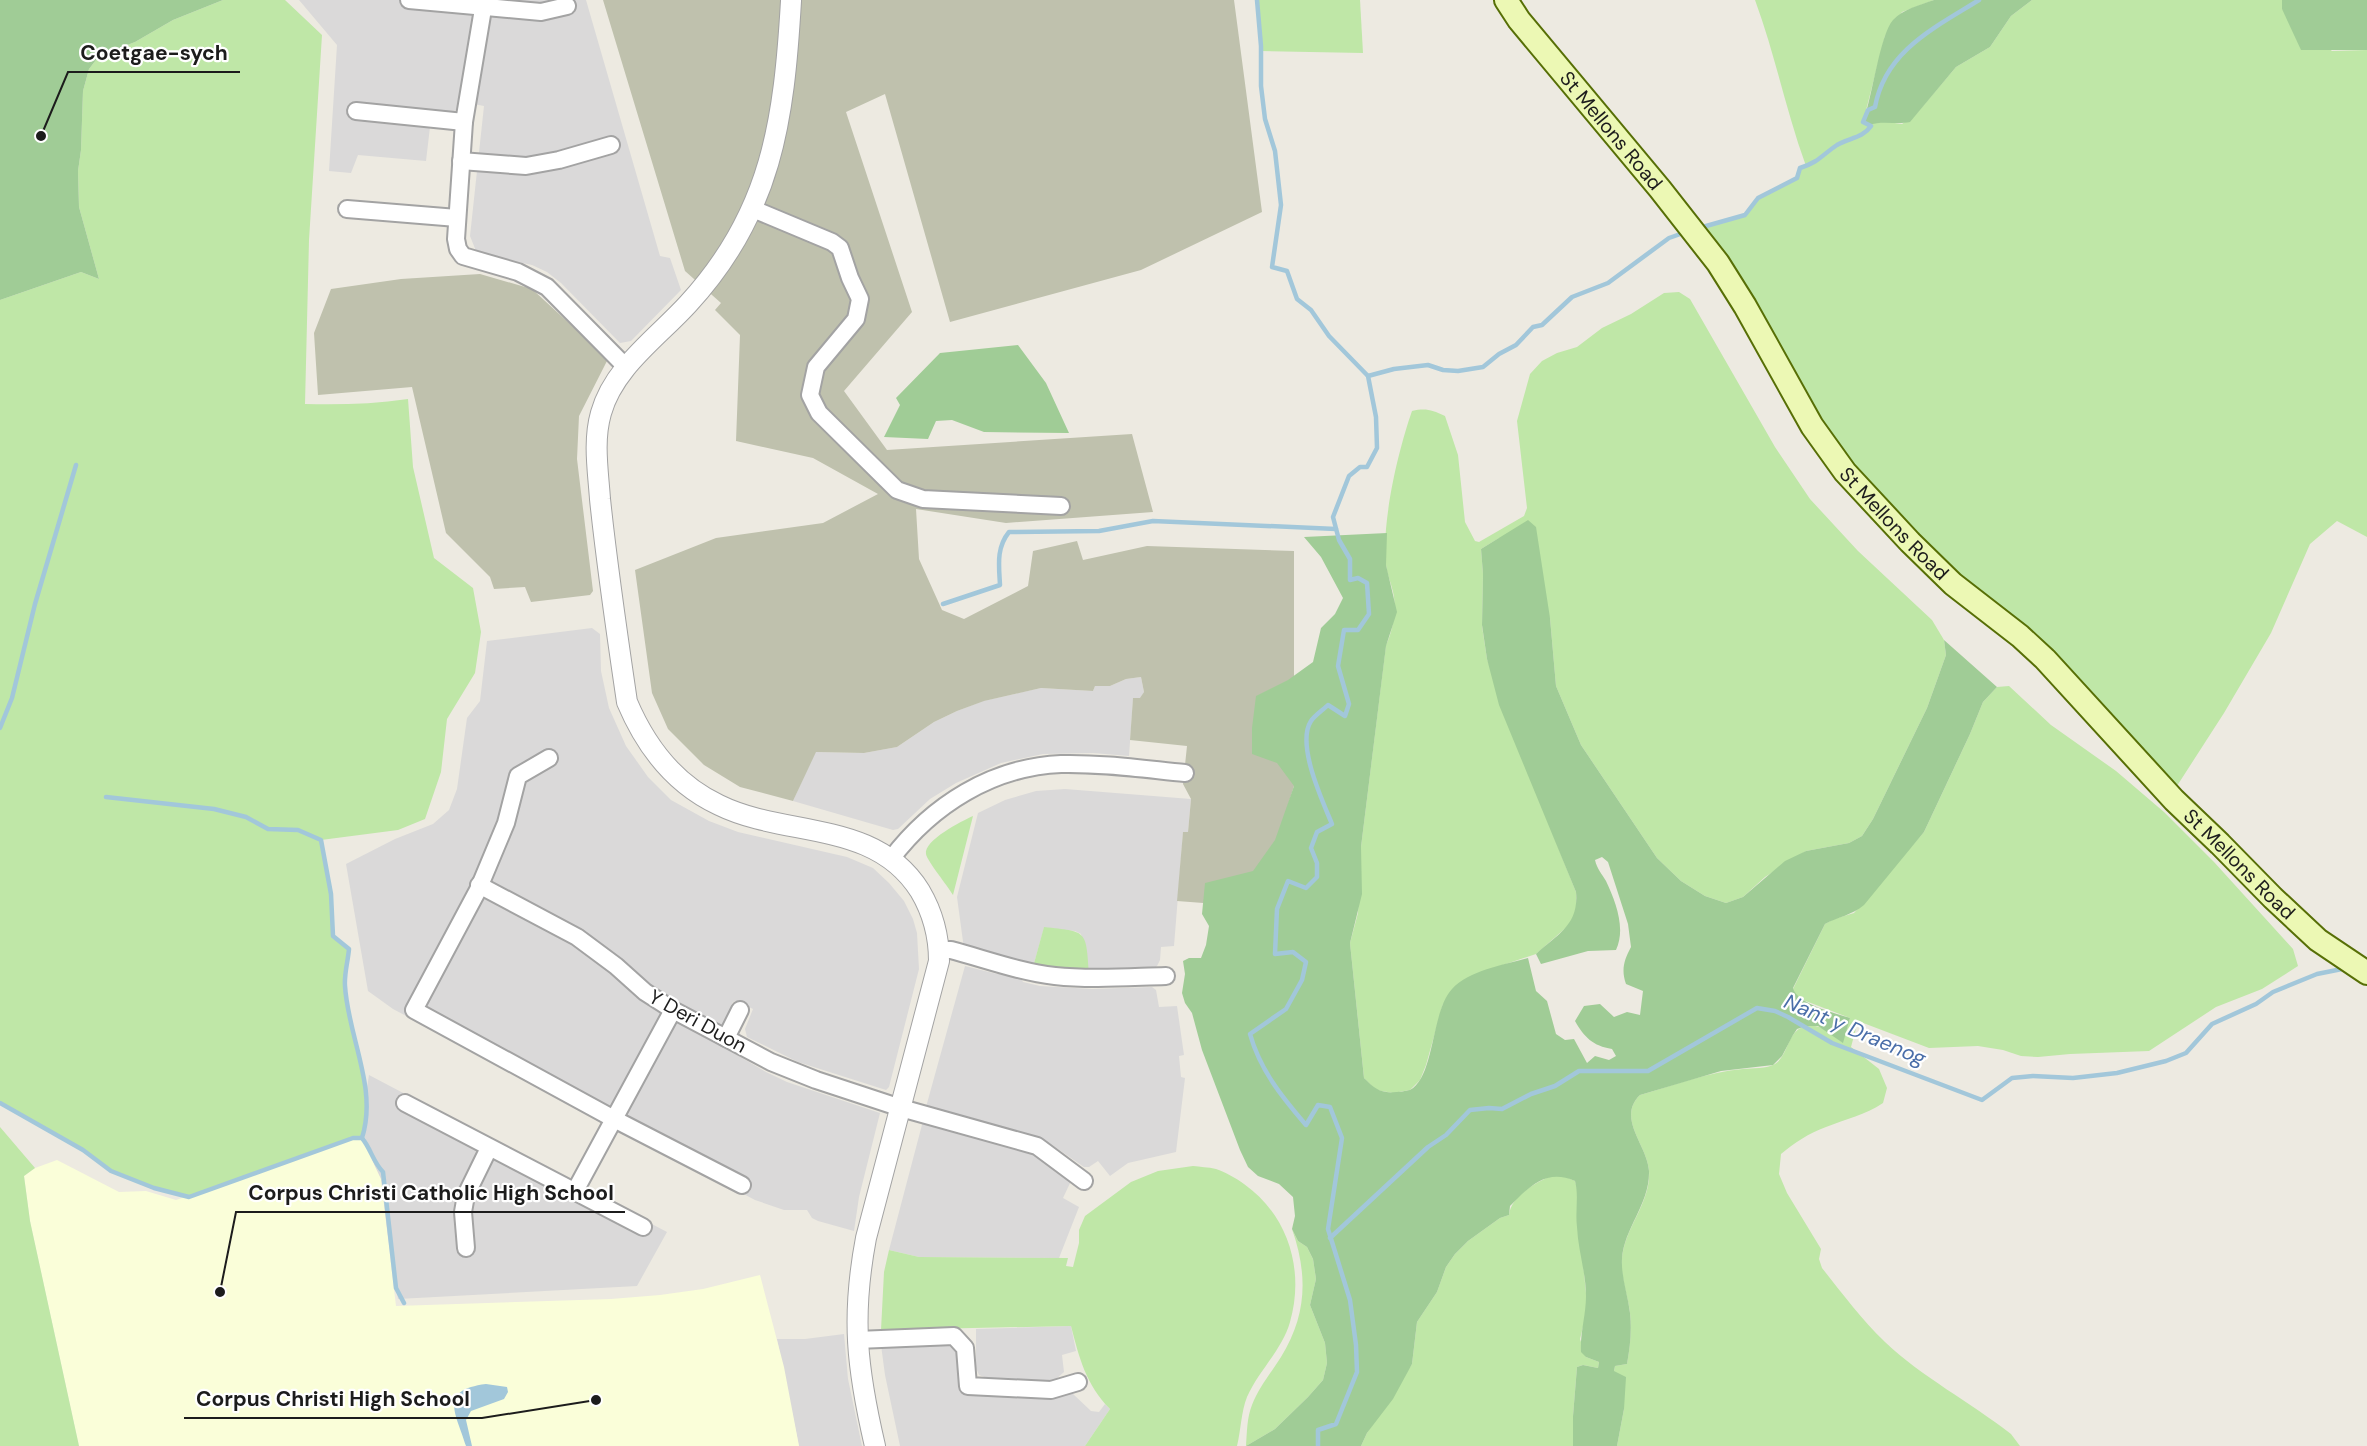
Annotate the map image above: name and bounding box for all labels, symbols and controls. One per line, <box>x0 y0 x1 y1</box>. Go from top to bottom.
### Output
callout: Coetgae-sych <box>68 33 240 72</box>
text: Coetgae-sych <box>80 39 228 67</box>
street label: St Mellons Road <box>1554 66 1668 196</box>
street label: St Mellons Road <box>1834 461 1954 586</box>
street label: St Mellons Road <box>2178 803 2301 925</box>
street label: Y Deri Duon <box>644 983 752 1059</box>
water label: Nant y Draenog <box>1780 988 1931 1073</box>
callout: Corpus Christi Catholic High School <box>236 1173 625 1212</box>
text: Corpus Christi Catholic High School <box>248 1179 614 1207</box>
callout: Corpus Christi High School <box>184 1379 482 1418</box>
text: Corpus Christi High School <box>196 1385 470 1413</box>

